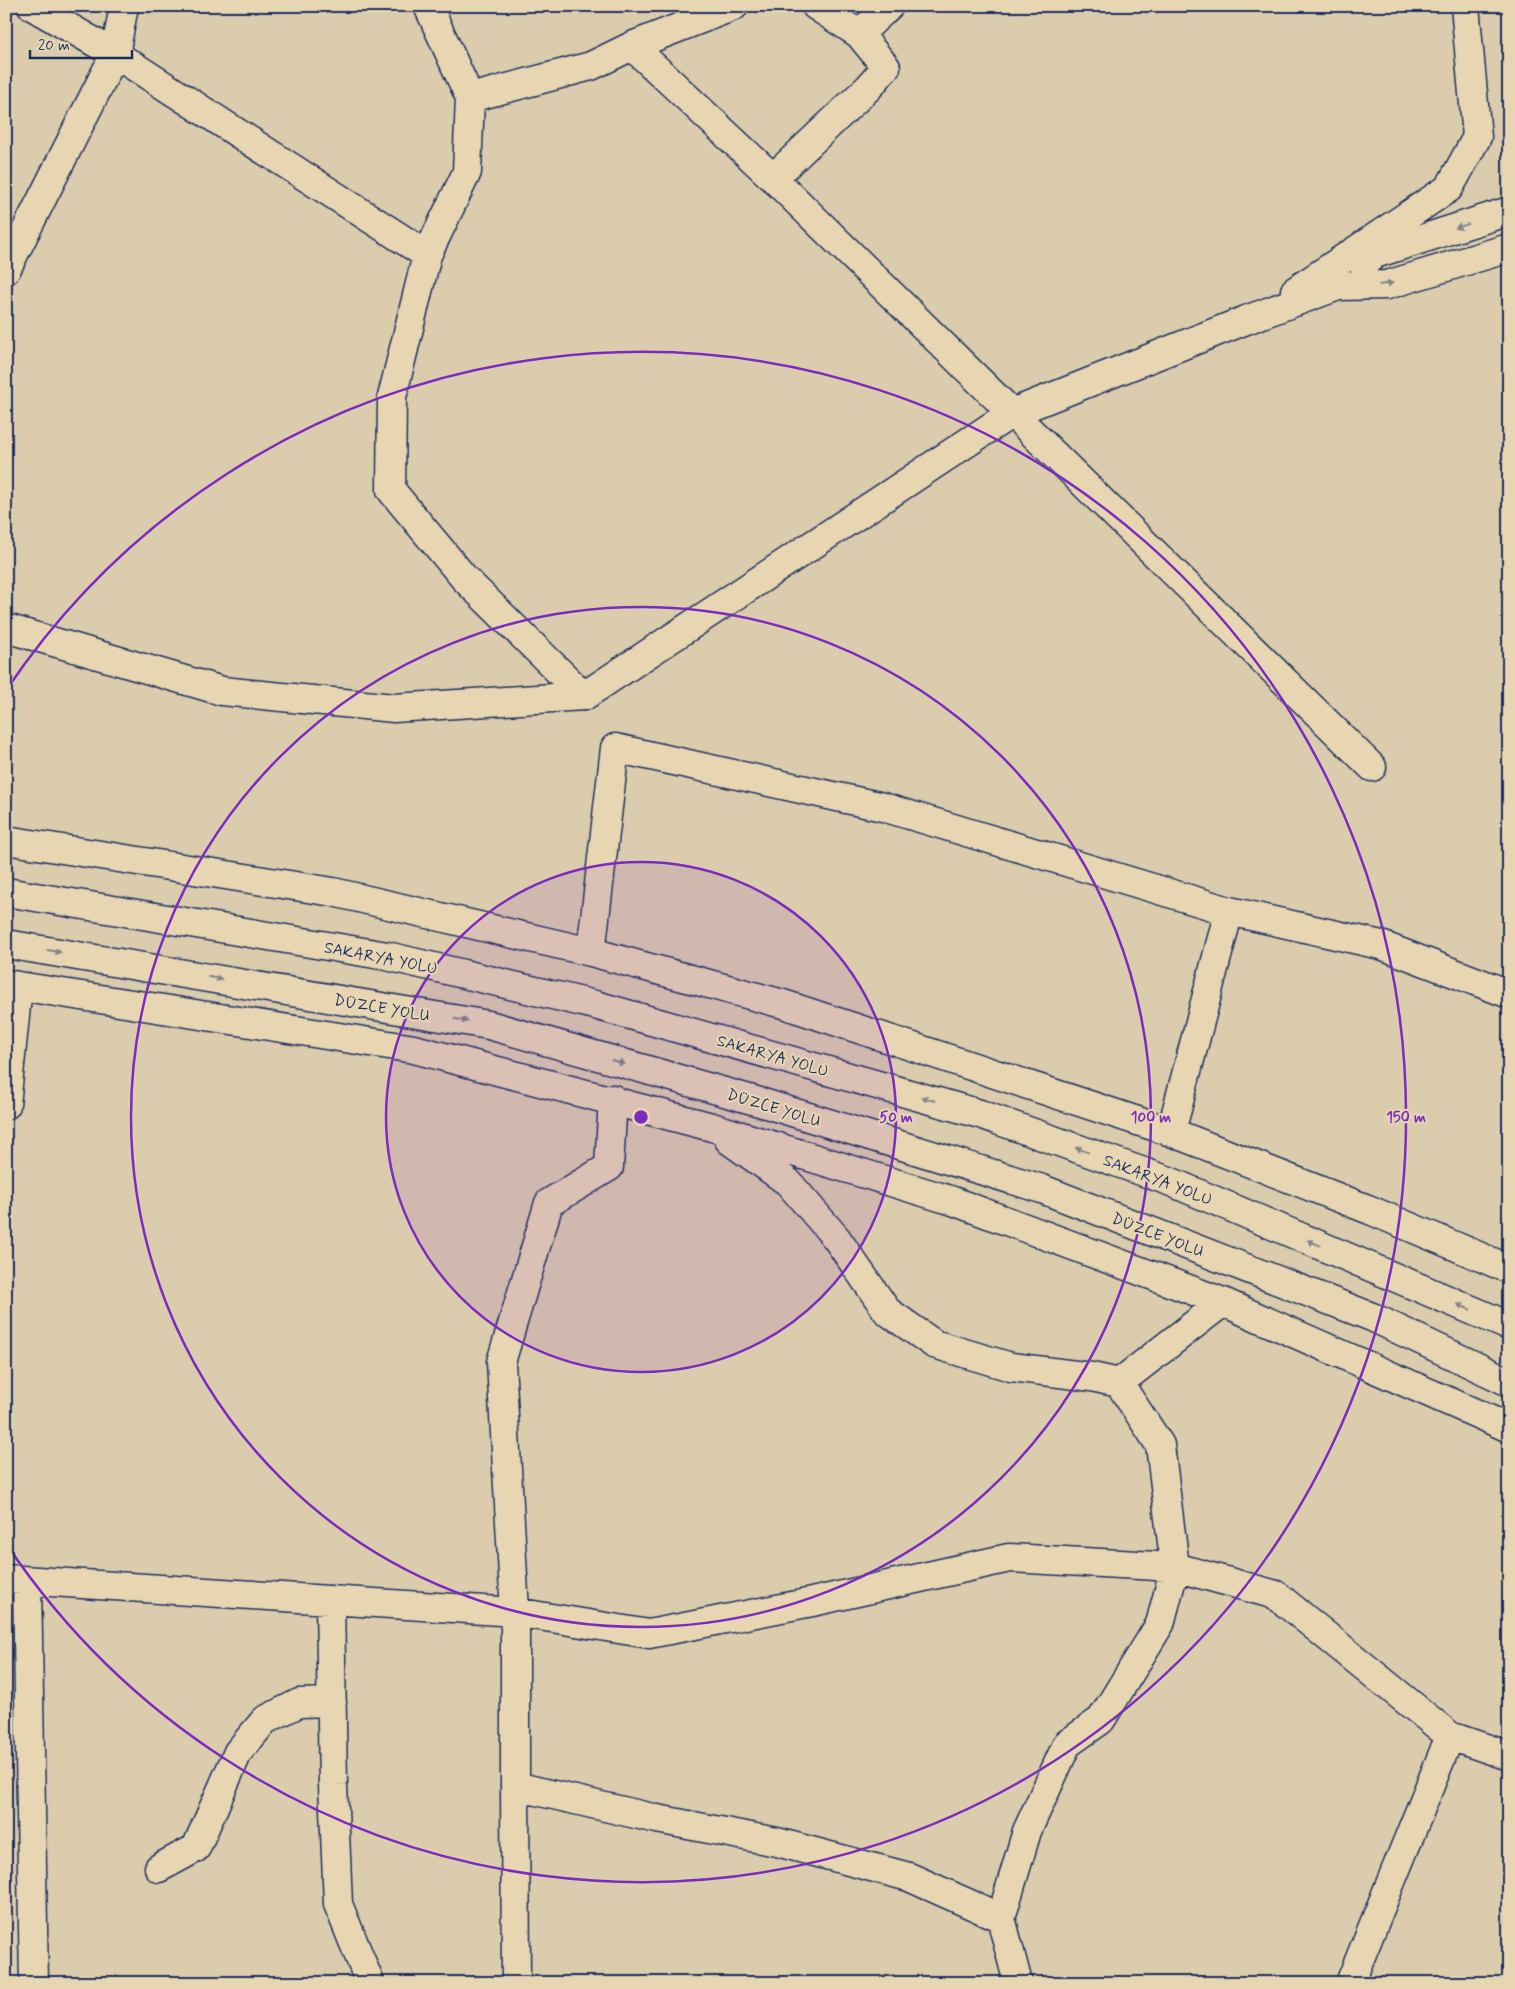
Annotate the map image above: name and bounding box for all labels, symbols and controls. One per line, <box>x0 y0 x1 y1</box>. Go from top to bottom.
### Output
scale bar <box>30 28 132 60</box>
text: 20 m <box>38 36 70 56</box>
one-way arrow <box>1455 222 1470 230</box>
one-way arrow <box>1379 280 1395 288</box>
street label: SAKARYA YOLU <box>322 937 439 980</box>
one-way arrow <box>47 947 63 955</box>
one-way arrow <box>207 974 223 982</box>
street label: DÜZCE YOLU <box>332 990 431 1027</box>
one-way arrow <box>454 1017 470 1025</box>
street label: SAKARYA YOLU <box>714 1030 831 1082</box>
one-way arrow <box>611 1058 626 1066</box>
street label: DÜZCE YOLU <box>724 1084 823 1133</box>
one-way arrow <box>921 1095 936 1103</box>
centre of rings <box>632 1108 650 1126</box>
text: 50 m <box>879 1108 913 1128</box>
text: 100 m <box>1131 1108 1171 1128</box>
text: 150 m <box>1386 1108 1426 1128</box>
one-way arrow <box>1075 1146 1090 1153</box>
street label: SAKARYA YOLU <box>1100 1150 1215 1211</box>
street label: DÜZCE YOLU <box>1109 1208 1206 1263</box>
one-way arrow <box>1307 1238 1321 1246</box>
one-way arrow <box>1457 1302 1471 1310</box>

